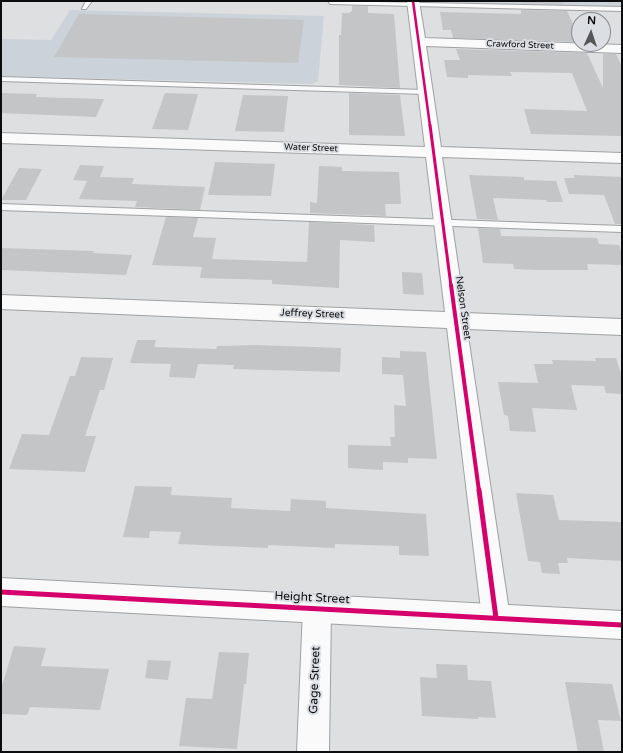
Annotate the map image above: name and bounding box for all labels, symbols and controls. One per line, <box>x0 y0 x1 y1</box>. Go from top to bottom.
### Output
north arrow <box>571 12 611 52</box>
text: N <box>587 14 596 27</box>
street label: Crawford Street <box>486 38 554 52</box>
street label: Water Street <box>284 142 338 154</box>
street label: Nelson Street <box>453 275 473 341</box>
street label: Jeffrey Street <box>280 307 344 321</box>
street label: Height Street <box>274 589 350 607</box>
street label: Gage Street <box>307 646 323 714</box>

